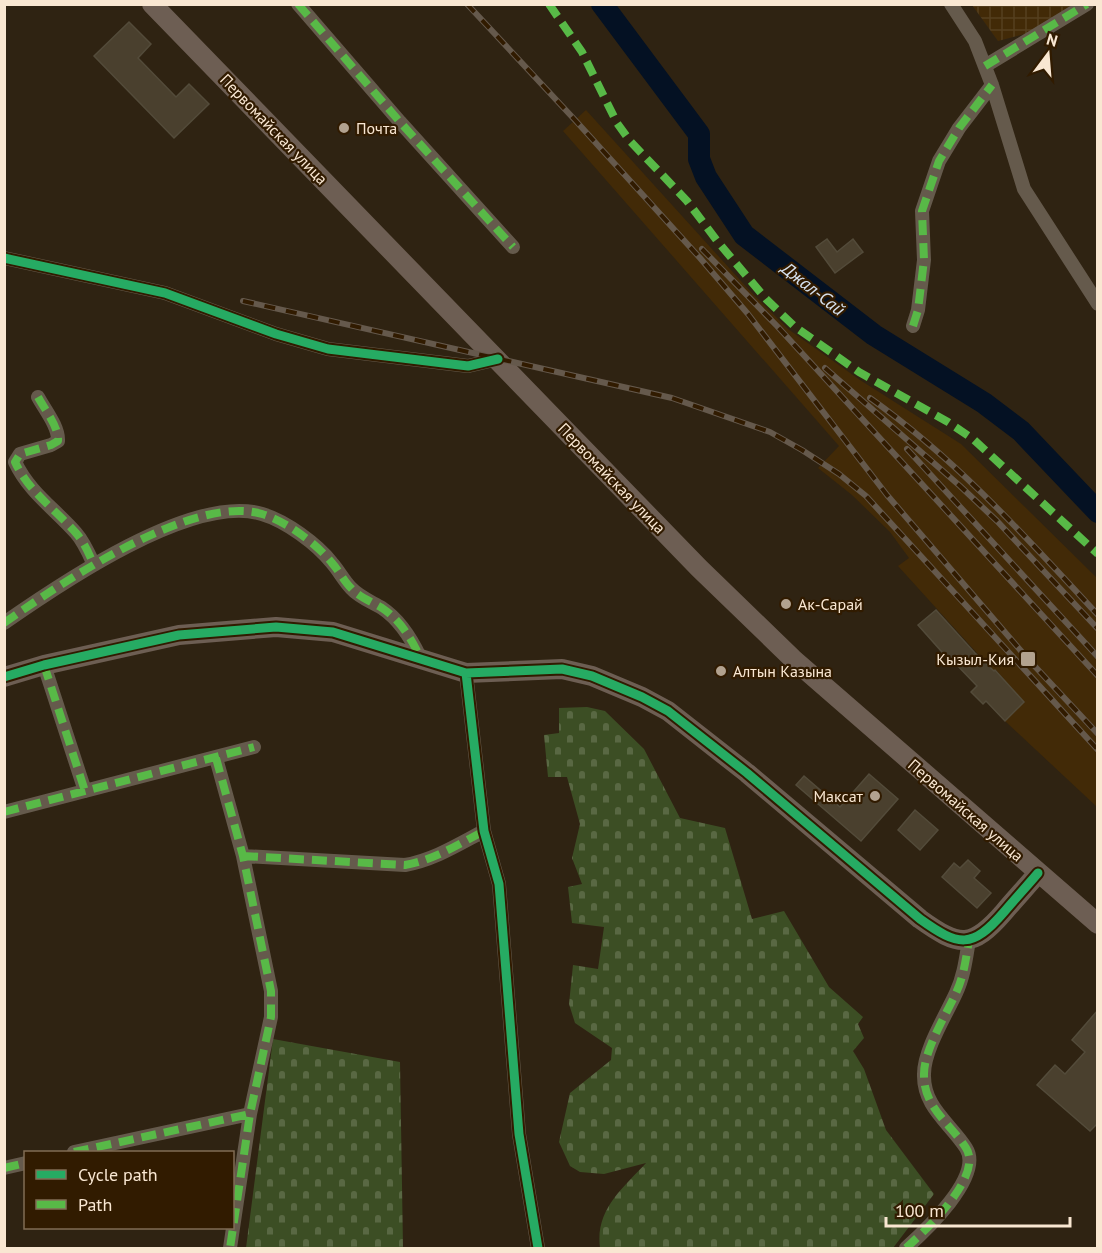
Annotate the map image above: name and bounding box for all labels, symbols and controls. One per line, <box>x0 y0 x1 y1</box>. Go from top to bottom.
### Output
north arrow <box>1018 24 1078 84</box>
text: N <box>1044 29 1060 51</box>
street label: Первомайская улица <box>216 69 332 189</box>
place label: Почта <box>356 118 397 138</box>
marker: Почта <box>337 121 351 135</box>
water label: Джал-Сай <box>775 255 850 321</box>
street label: Первомайская улица <box>554 418 670 538</box>
place label: Ак-Сарай <box>798 594 863 614</box>
marker: Ак-Сарай <box>779 597 793 611</box>
place label: Кызыл-Кия <box>936 649 1014 669</box>
marker: Кызыл-Кия <box>1019 650 1037 668</box>
place label: Алтын Казына <box>733 661 832 681</box>
marker: Алтын Казына <box>714 664 728 678</box>
street label: Первомайская улица <box>904 754 1028 866</box>
place label: Максат <box>813 786 864 806</box>
marker: Максат <box>868 789 882 803</box>
legend <box>24 1151 234 1229</box>
text: Cycle path <box>78 1163 158 1186</box>
scale bar <box>886 1190 1070 1228</box>
text: Path <box>78 1193 112 1216</box>
text: 100 m <box>895 1199 944 1222</box>

